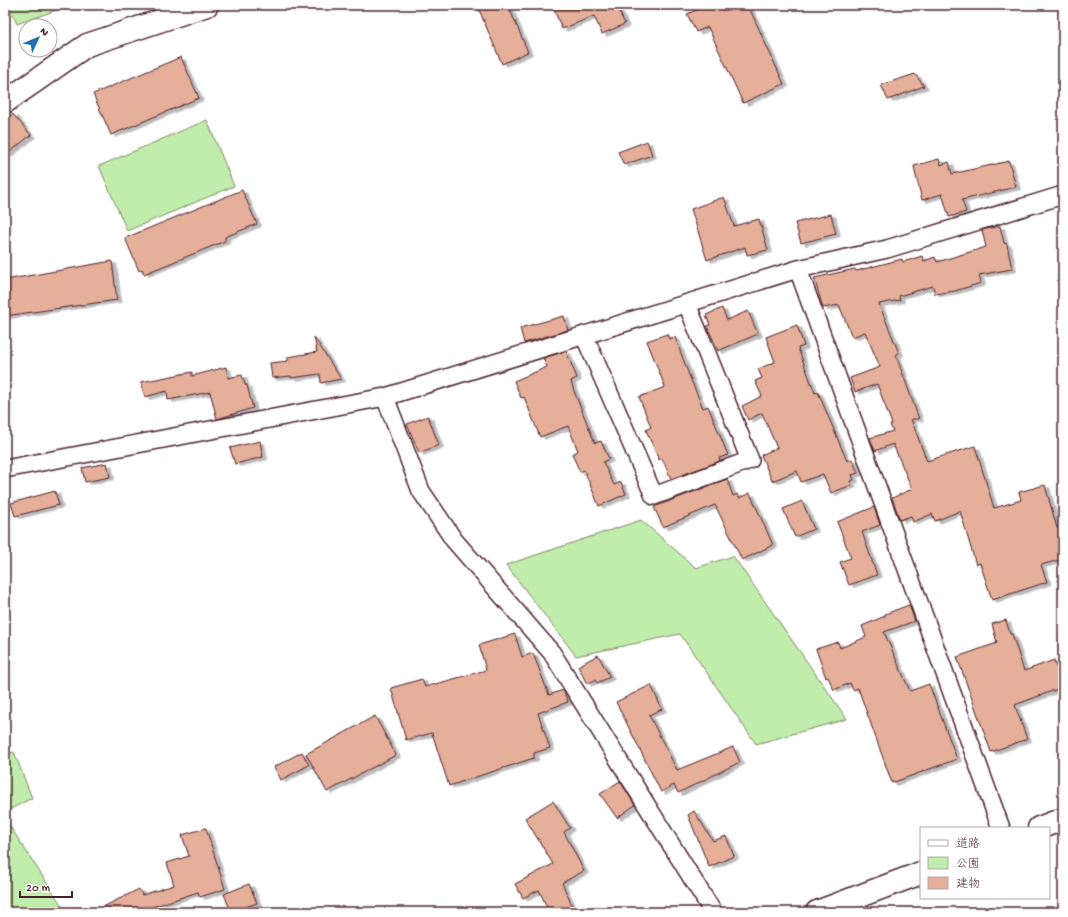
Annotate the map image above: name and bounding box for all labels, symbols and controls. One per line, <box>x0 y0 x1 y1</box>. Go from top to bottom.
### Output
north arrow <box>18 18 58 58</box>
text: N <box>37 26 51 39</box>
legend <box>920 827 1050 899</box>
text: 道路 <box>956 837 980 852</box>
text: 公園 <box>956 857 980 872</box>
scale bar <box>20 873 72 899</box>
text: 建物 <box>956 877 980 892</box>
text: 20 m <box>26 882 51 896</box>

